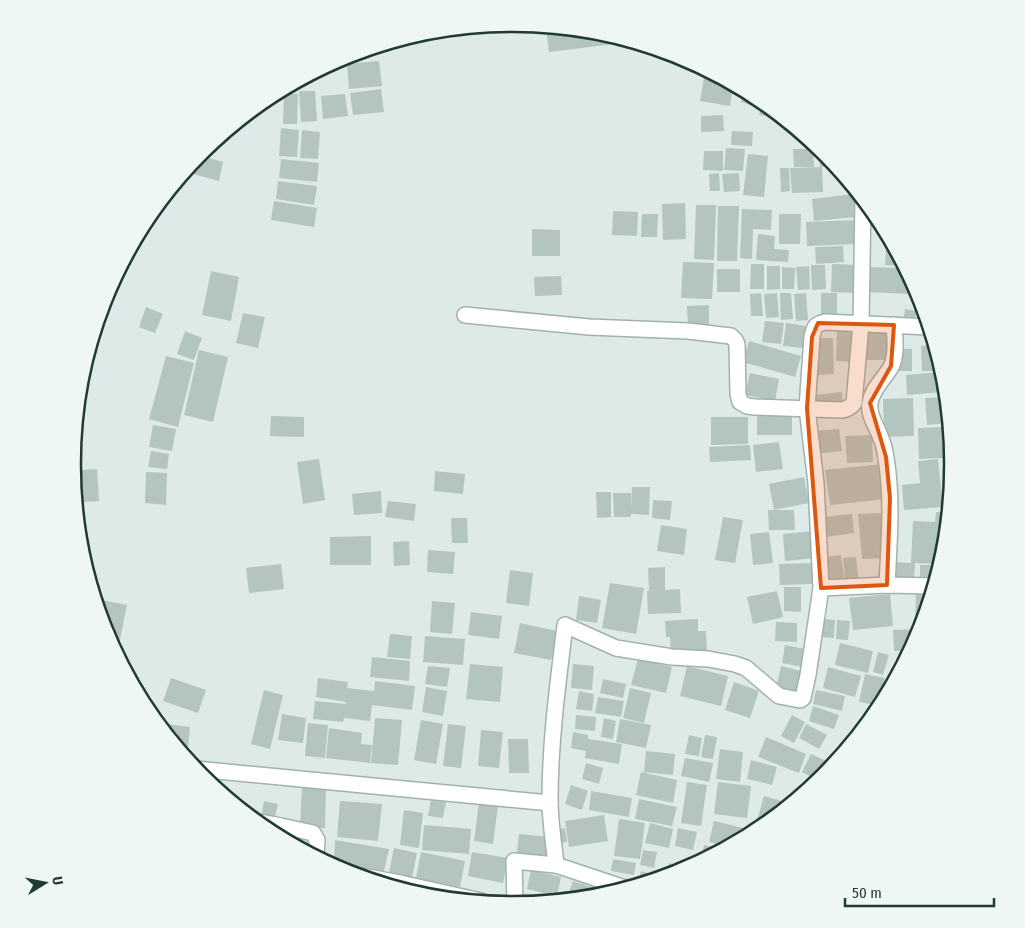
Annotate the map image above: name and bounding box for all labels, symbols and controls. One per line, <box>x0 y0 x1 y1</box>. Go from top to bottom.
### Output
north arrow <box>20 858 70 908</box>
text: U <box>48 875 66 886</box>
scale bar <box>845 876 994 908</box>
text: 50 m <box>852 884 882 902</box>

